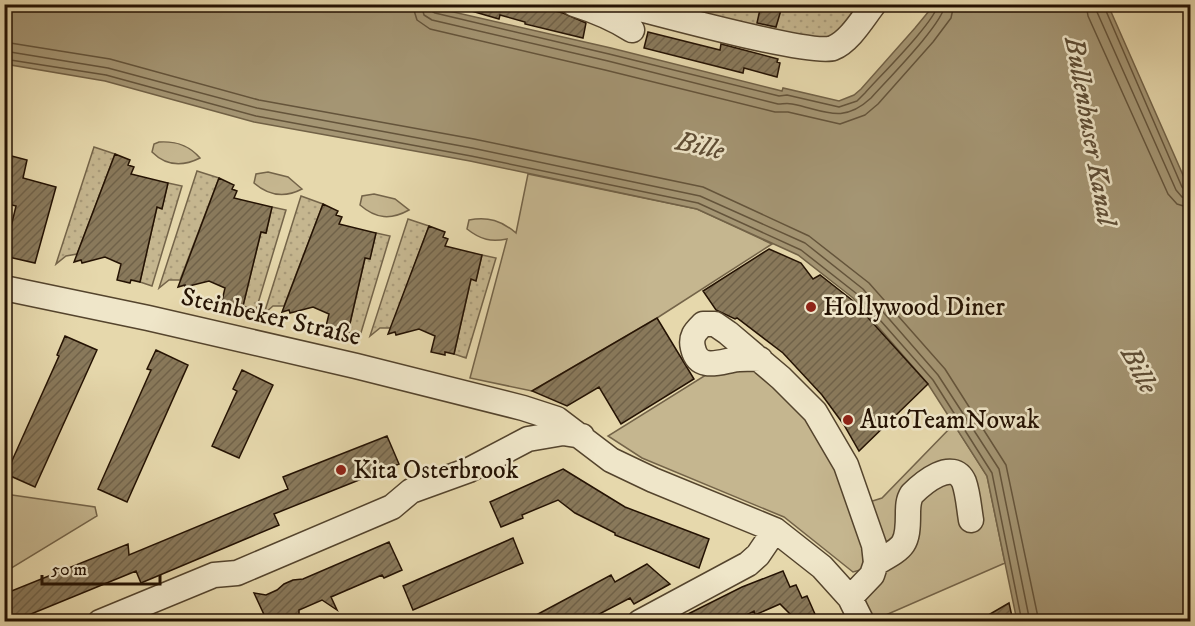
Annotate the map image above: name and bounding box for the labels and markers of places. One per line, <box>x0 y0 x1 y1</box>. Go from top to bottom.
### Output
place label: Hollywood Diner <box>823 291 1005 324</box>
marker: Hollywood Diner <box>804 300 818 314</box>
place label: AutoTeamNowak <box>860 404 1040 437</box>
marker: AutoTeamNowak <box>841 413 855 427</box>
place label: Kita Osterbrook <box>353 454 519 487</box>
marker: Kita Osterbrook <box>334 463 348 477</box>

